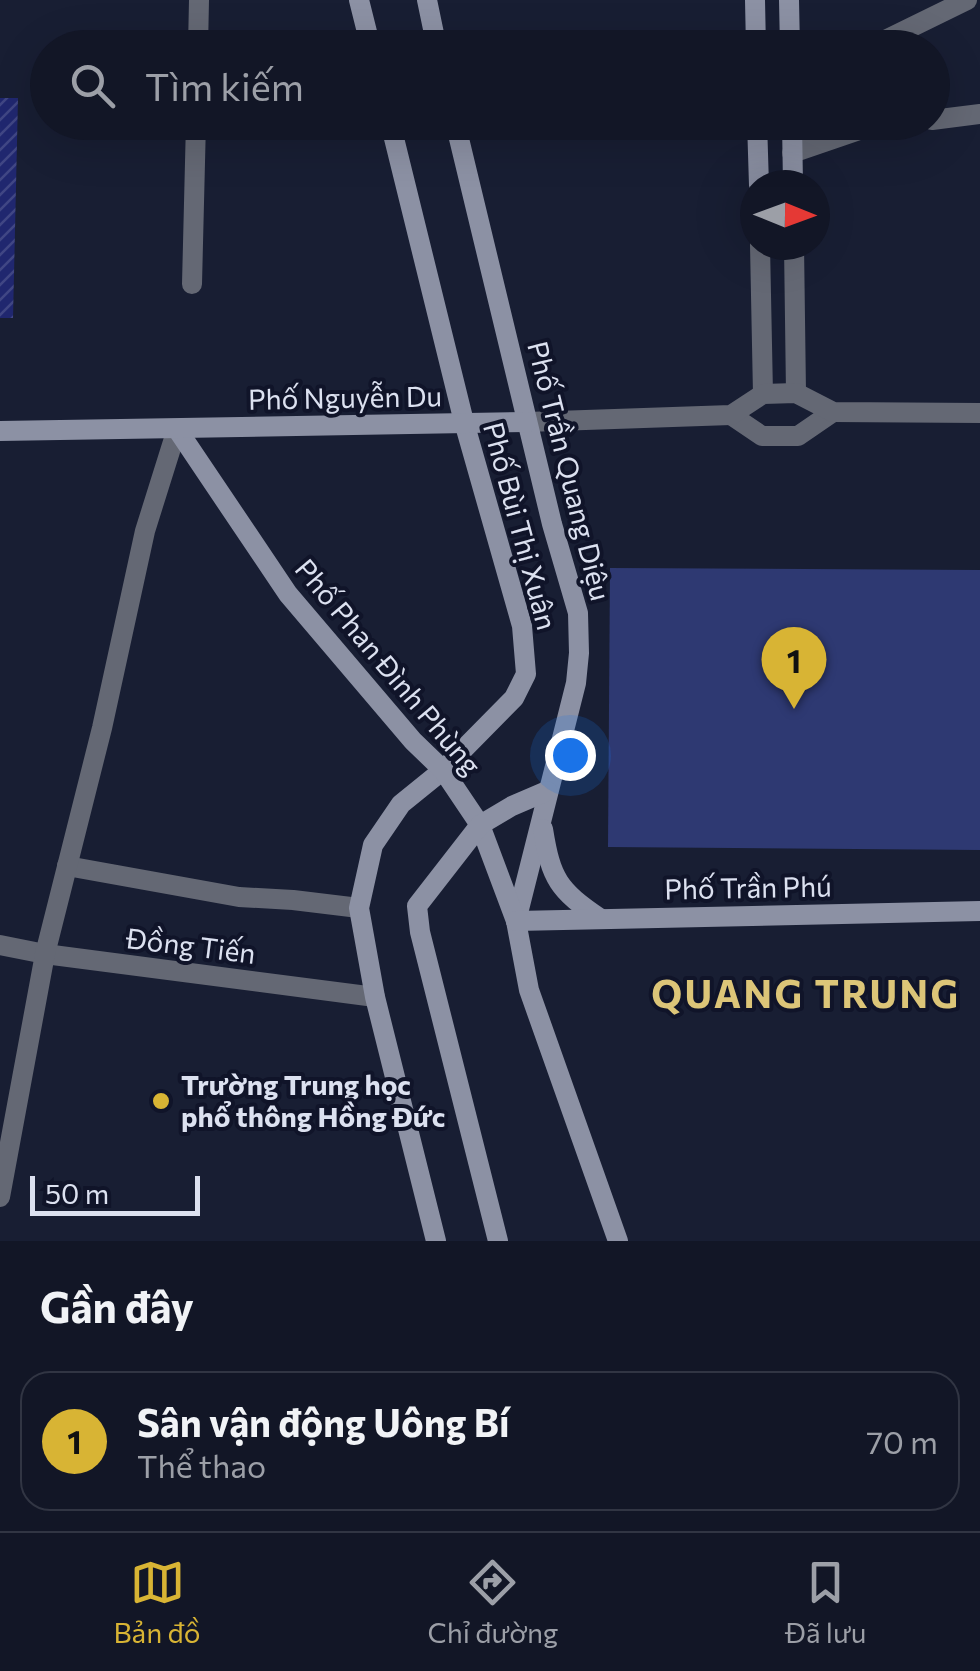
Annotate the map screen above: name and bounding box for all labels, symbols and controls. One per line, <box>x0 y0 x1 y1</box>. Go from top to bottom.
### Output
search box <box>30 30 950 140</box>
icon: search <box>65 58 120 113</box>
text: Tìm kiếm <box>145 62 304 109</box>
north arrow <box>740 170 830 260</box>
street label: Phố Trần Quang Diệu <box>521 338 619 604</box>
street label: Phố Nguyễn Du <box>248 378 442 416</box>
street label: Phố Bùi Thị Xuân <box>477 418 565 633</box>
street label: Phố Phan Đình Phùng <box>289 552 489 781</box>
pin: 1 <box>762 626 826 709</box>
your location <box>545 730 596 781</box>
street label: Phố Trần Phú <box>664 869 832 905</box>
street label: Đồng Tiến <box>124 920 258 970</box>
district label: QUANG TRUNG <box>651 969 961 1016</box>
place label: Trường Trung học phổ thông Hồng Đức <box>181 1067 445 1133</box>
marker: Trường Trung học phổ thông Hồng Đức <box>150 1090 172 1112</box>
scale bar <box>30 1171 200 1216</box>
text: 50 m <box>45 1176 109 1210</box>
text: Gần đây <box>40 1280 194 1332</box>
text: Sân vận động Uông Bí <box>137 1398 510 1445</box>
text: 1 <box>67 1421 82 1461</box>
text: 70 m <box>866 1421 938 1461</box>
text: Thể thao <box>137 1445 266 1485</box>
tab: Bản đồ <box>114 1555 200 1649</box>
tab: Chỉ đường <box>428 1555 558 1649</box>
tab: Đã lưu <box>785 1555 866 1649</box>

